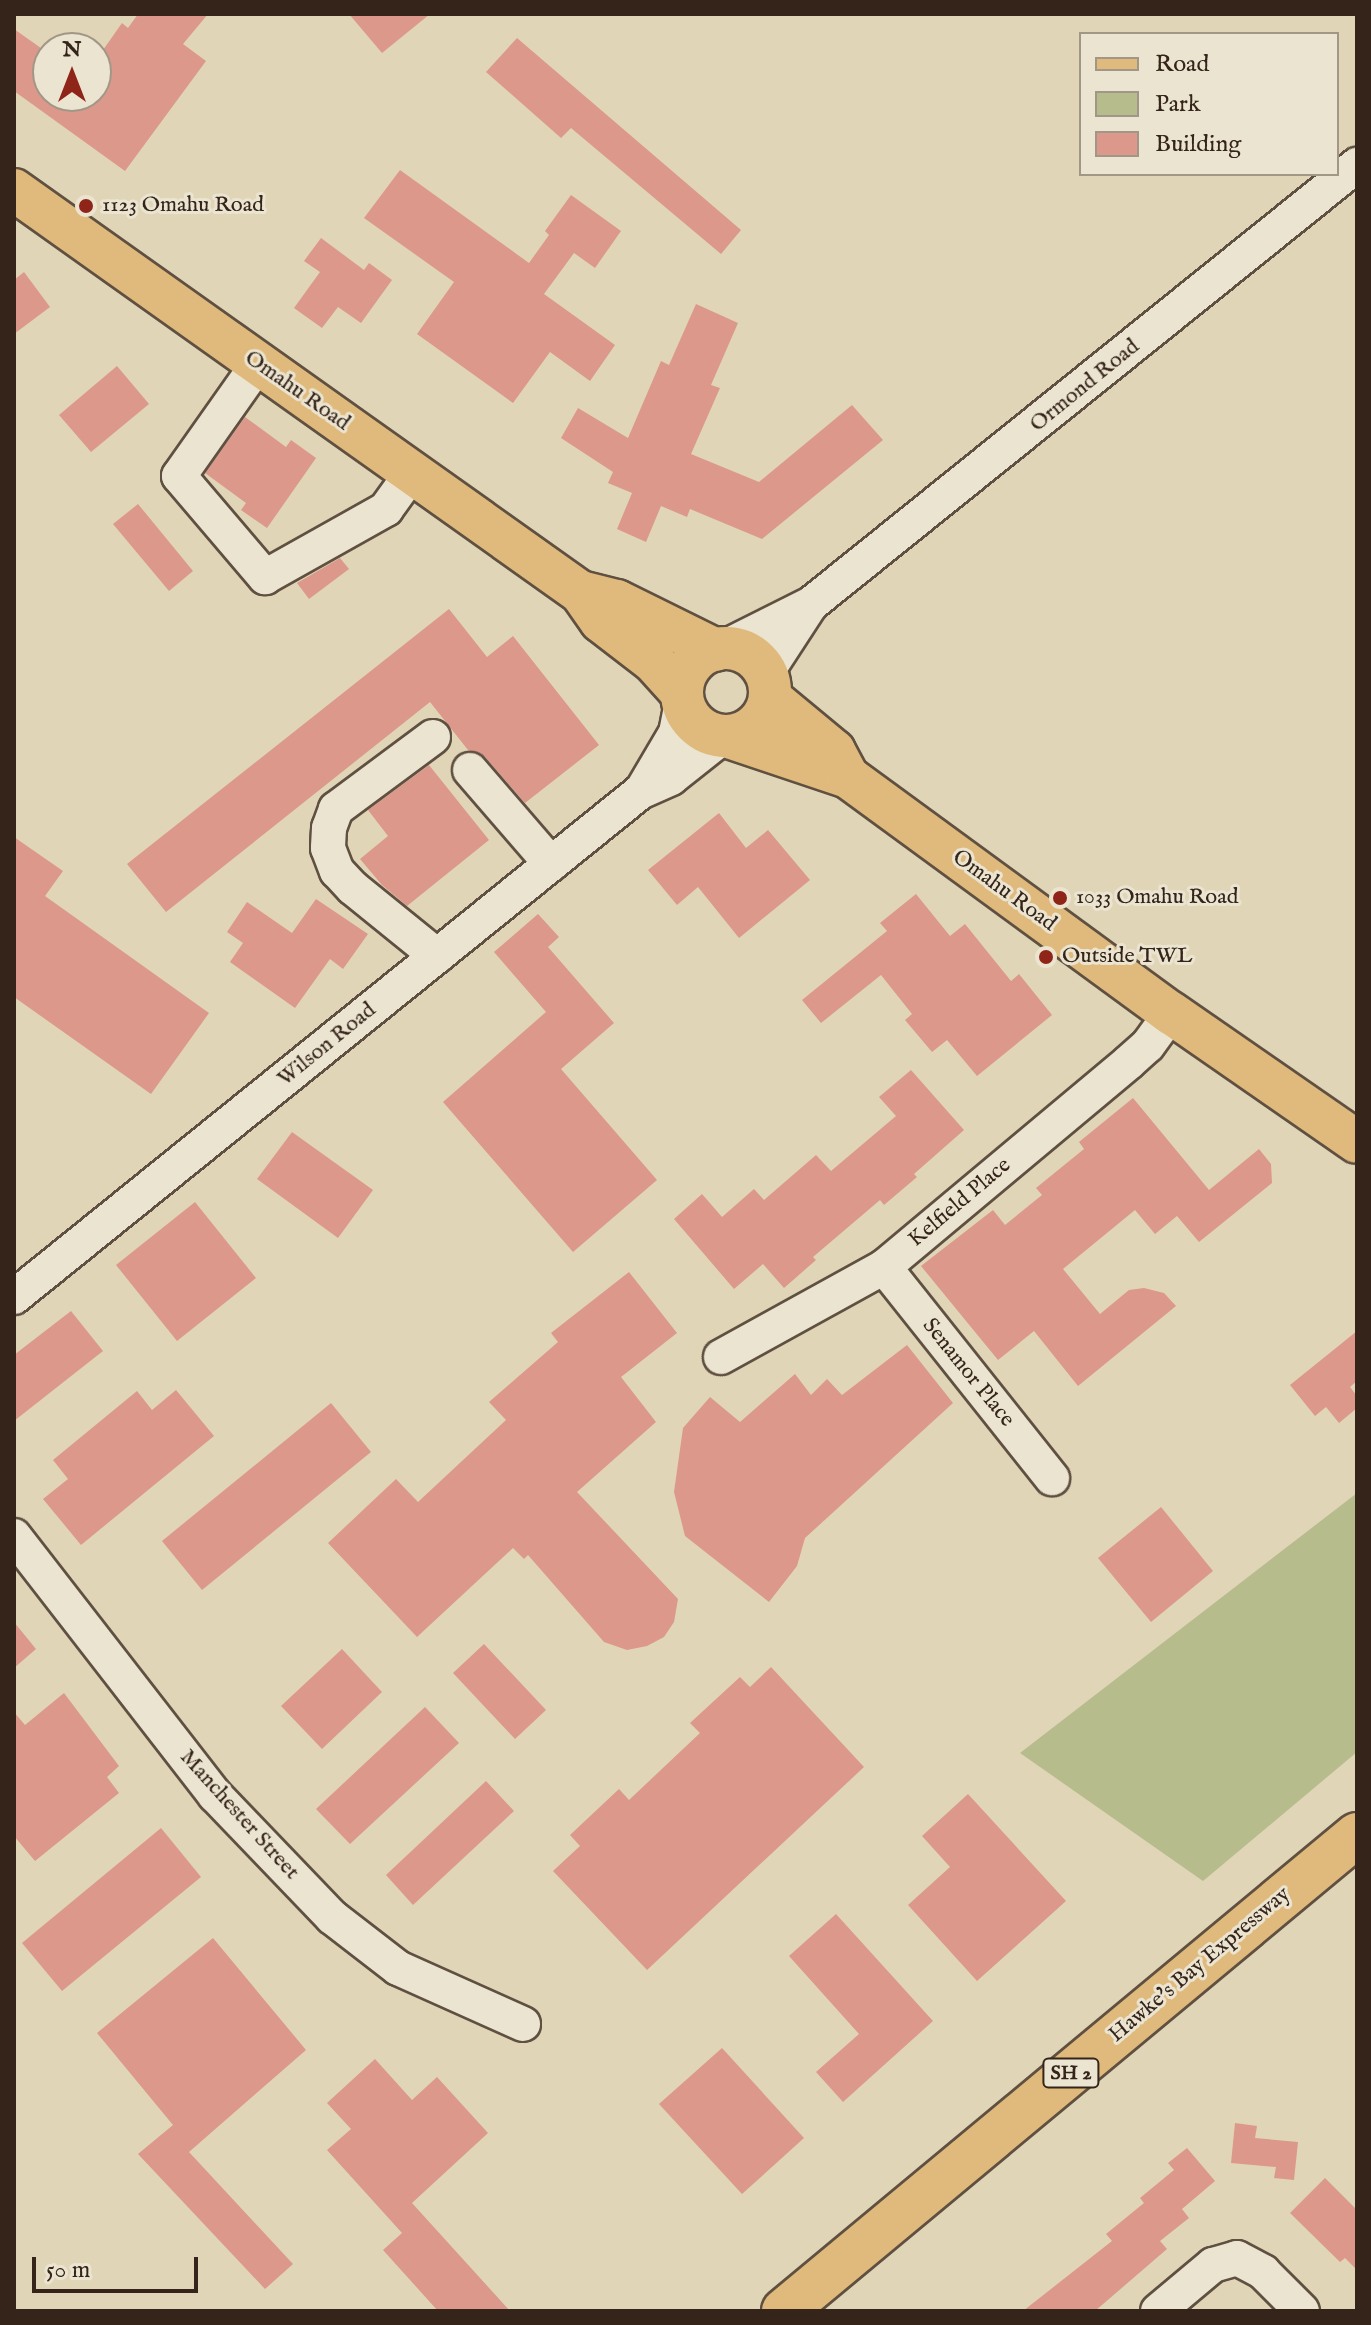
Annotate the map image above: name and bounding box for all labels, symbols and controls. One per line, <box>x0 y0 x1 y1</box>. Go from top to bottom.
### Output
north arrow <box>32 32 112 112</box>
legend <box>1079 32 1339 176</box>
text: N <box>62 36 82 64</box>
text: Road <box>1155 49 1209 80</box>
text: Park <box>1155 89 1201 120</box>
text: Building <box>1155 129 1241 160</box>
place label: 1123 Omahu Road <box>102 193 264 219</box>
marker: 1123 Omahu Road <box>77 197 95 215</box>
street label: Ormond Road <box>1025 334 1145 438</box>
street label: Omahu Road <box>239 345 355 437</box>
street label: Omahu Road <box>947 844 1061 938</box>
place label: 1033 Omahu Road <box>1076 885 1238 911</box>
marker: 1033 Omahu Road <box>1051 889 1069 907</box>
place label: Outside TWL <box>1062 944 1192 970</box>
marker: Outside TWL <box>1037 948 1055 966</box>
street label: Wilson Road <box>273 997 381 1093</box>
street label: Kelfield Place <box>904 1153 1016 1253</box>
street label: Senamor Place <box>916 1313 1020 1433</box>
street label: Manchester Street <box>174 1744 304 1886</box>
street label: Hawke's Bay Expressway <box>1104 1882 1296 2048</box>
road number: SH 2 <box>1041 2057 1101 2089</box>
scale bar <box>36 2241 202 2291</box>
text: 50 m <box>46 2255 90 2286</box>

